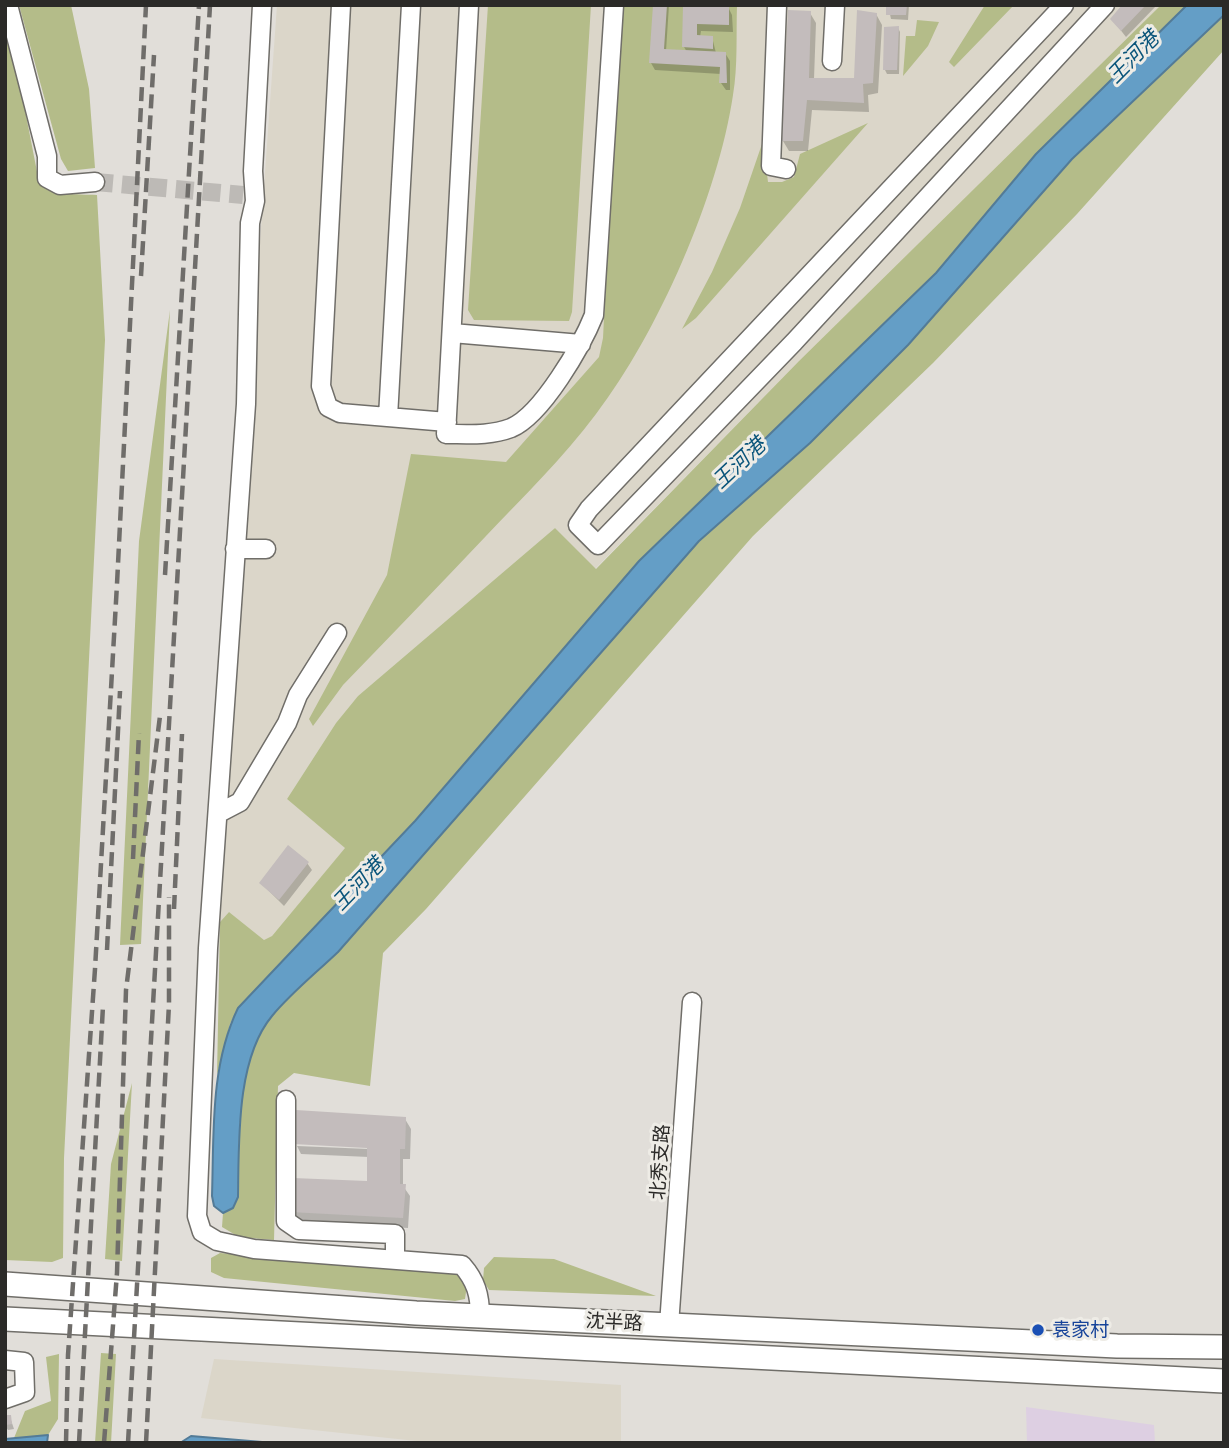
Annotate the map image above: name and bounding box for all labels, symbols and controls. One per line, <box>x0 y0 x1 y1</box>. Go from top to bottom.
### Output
water label: 王河港 <box>1102 26 1164 88</box>
water label: 王河港 <box>707 432 771 494</box>
water label: 王河港 <box>327 853 389 915</box>
street label: 北秀支路 <box>646 1123 674 1201</box>
street label: 沈半路 <box>585 1309 643 1335</box>
place label: 袁家村 <box>1052 1319 1109 1341</box>
marker: 袁家村 <box>1030 1322 1046 1338</box>

